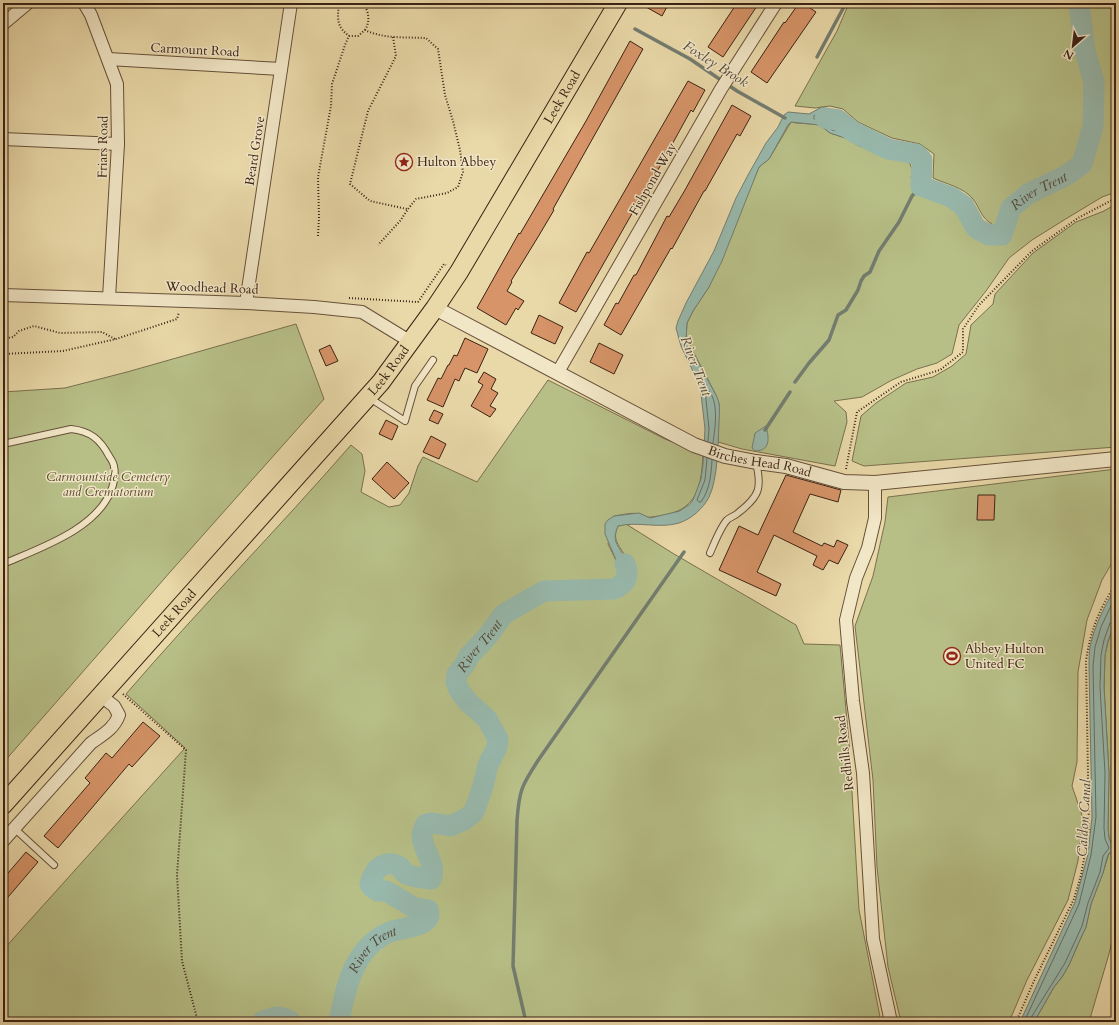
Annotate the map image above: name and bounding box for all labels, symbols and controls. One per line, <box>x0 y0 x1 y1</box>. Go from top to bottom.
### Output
north arrow <box>1053 26 1093 66</box>
water label: Foxley Brook <box>680 36 752 92</box>
street label: Carmount Road <box>150 39 240 61</box>
text: N <box>1060 45 1076 63</box>
street label: Leek Road <box>540 67 585 127</box>
street label: Friars Road <box>93 115 113 178</box>
street label: Beard Grove <box>241 115 269 187</box>
street label: Fishpond Way <box>625 139 681 219</box>
place icon: Hulton Abbey <box>394 152 414 172</box>
place label: Hulton Abbey <box>417 153 496 171</box>
water label: River Trent <box>1006 167 1071 214</box>
street label: Woodhead Road <box>164 277 259 299</box>
water label: River Trent <box>676 333 716 400</box>
street label: Leek Road <box>364 342 414 400</box>
street label: Birches Head Road <box>705 442 814 482</box>
park label: Carmountside Cemetery and Crematorium <box>46 468 171 501</box>
street label: Leek Road <box>148 585 201 641</box>
water label: River Trent <box>453 615 507 676</box>
place label: Abbey Hulton United FC <box>965 640 1045 673</box>
sports icon: Abbey Hulton United FC <box>942 646 962 666</box>
street label: Redhills Road <box>831 714 859 792</box>
water label: Caldon Canal <box>1072 778 1096 857</box>
water label: River Trent <box>343 921 399 976</box>

